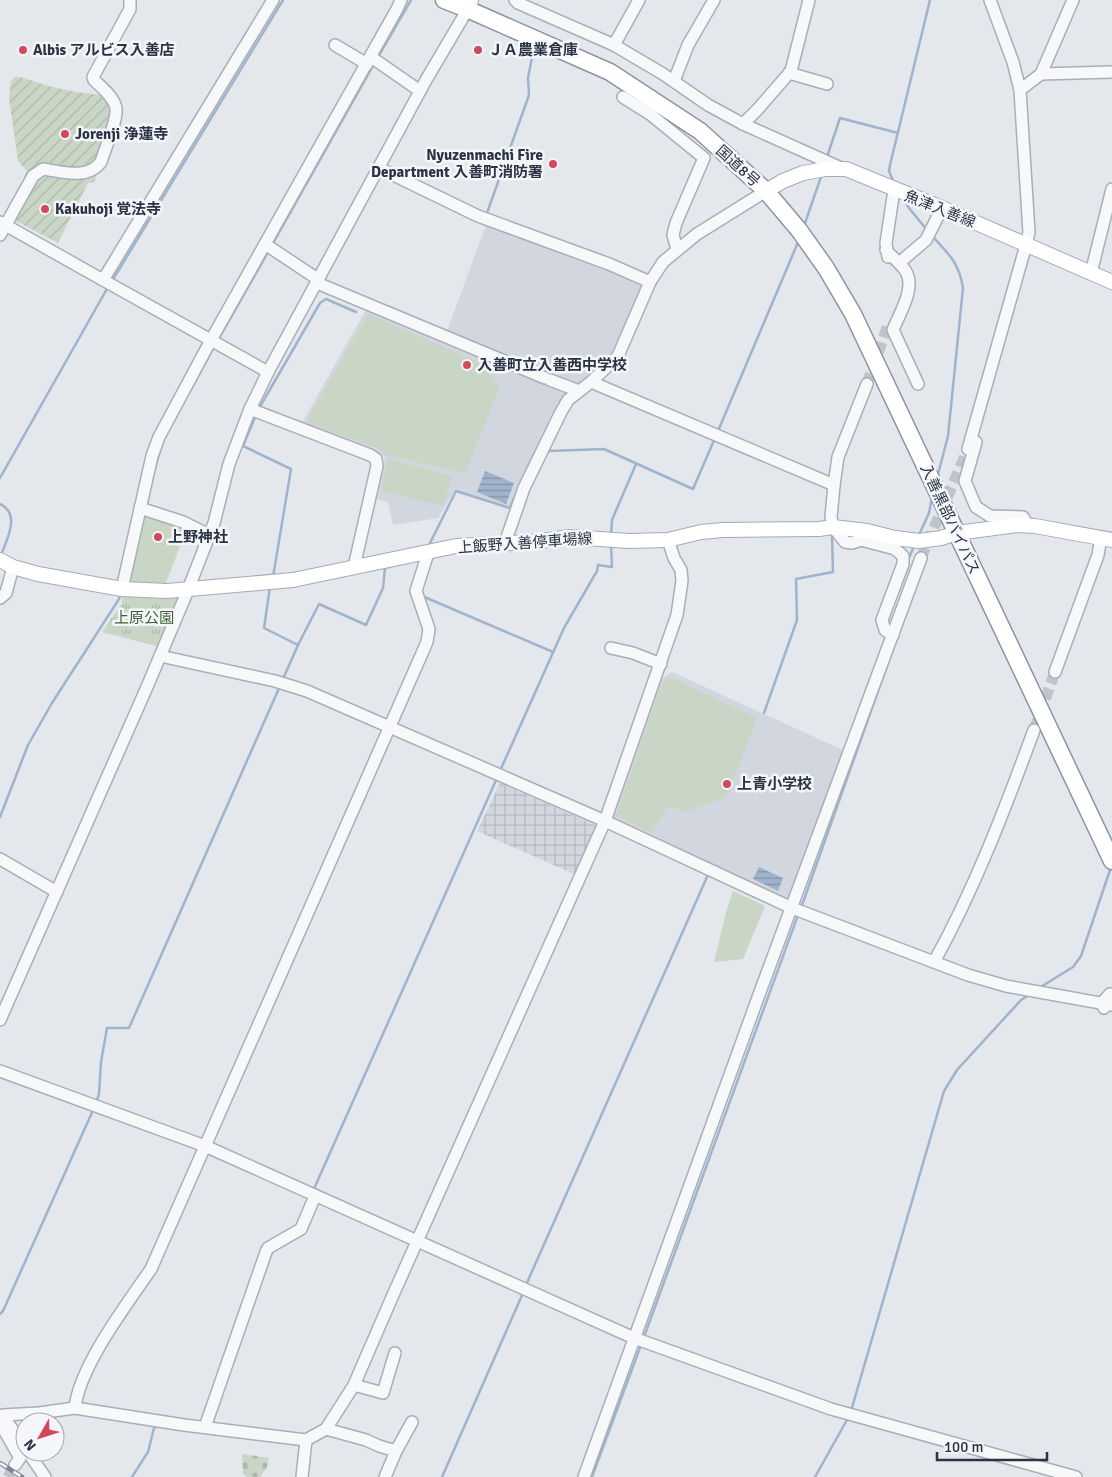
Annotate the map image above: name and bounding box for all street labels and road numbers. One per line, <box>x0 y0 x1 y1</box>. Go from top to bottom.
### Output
street label: 国道8号 <box>712 142 764 190</box>
street label: 魚津入善線 <box>902 187 978 231</box>
street label: 入善黒部バイパス <box>917 461 983 577</box>
street label: 上飯野入善停車場線 <box>457 529 593 557</box>

